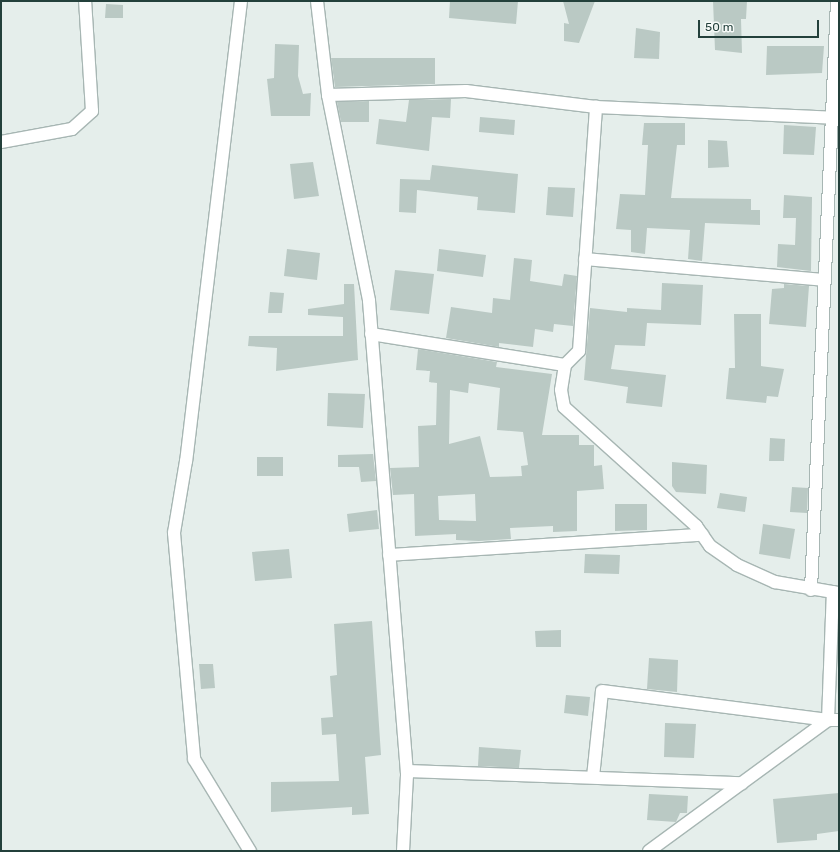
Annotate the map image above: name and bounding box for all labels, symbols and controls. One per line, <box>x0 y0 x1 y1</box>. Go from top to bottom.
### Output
scale bar <box>700 12 821 38</box>
text: 50 m <box>705 20 733 34</box>

